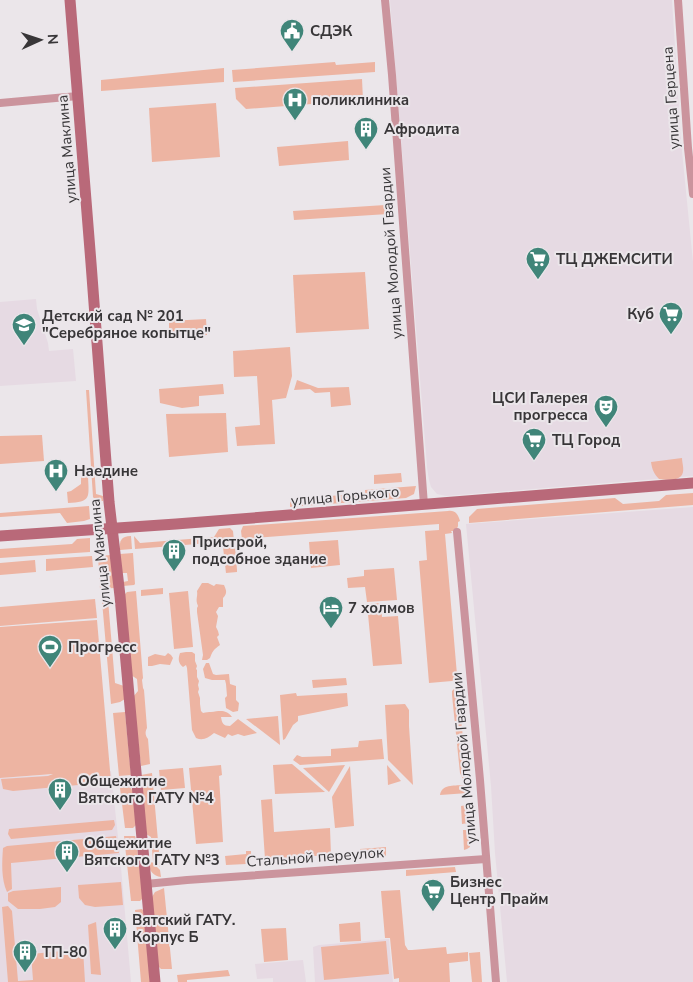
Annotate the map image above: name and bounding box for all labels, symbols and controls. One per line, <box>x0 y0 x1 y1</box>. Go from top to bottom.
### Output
north arrow <box>15 15 65 65</box>
public building icon: СДЭК <box>279 18 305 52</box>
place label: СДЭК <box>310 21 353 41</box>
text: N <box>43 34 62 45</box>
street label: улица Герцена <box>657 46 685 150</box>
hospital icon: поликлиника <box>282 87 308 121</box>
place label: поликлиника <box>312 90 409 110</box>
street label: улица Маклина <box>52 94 82 204</box>
building icon: Афродита <box>353 116 379 150</box>
place label: Афродита <box>384 119 460 139</box>
street label: улица Молодой Гвардии <box>375 166 407 340</box>
supermarket icon: ТЦ ДЖЕМСИТИ <box>525 246 551 280</box>
place label: ТЦ ДЖЕМСИТИ <box>556 249 673 269</box>
supermarket icon: Куб <box>658 301 684 335</box>
place label: Куб <box>627 304 654 324</box>
place label: Детский сад № 201 "Серебряное копытце" <box>42 306 211 343</box>
school or university icon: Детский сад № 201 "Серебряное копытце" <box>11 312 37 346</box>
place label: ЦСИ Галерея прогресса <box>492 388 588 425</box>
theatre icon: ЦСИ Галерея прогресса <box>593 394 619 428</box>
supermarket icon: ТЦ Город <box>521 427 547 461</box>
place label: ТЦ Город <box>552 430 620 450</box>
hospital icon: Наедине <box>43 458 69 492</box>
place label: Наедине <box>74 461 138 481</box>
street label: улица Горького <box>290 481 400 511</box>
street label: улица Маклина <box>84 498 116 608</box>
place label: Пристрой, подсобное здание <box>192 532 327 569</box>
building icon: Пристрой, подсобное здание <box>161 538 187 572</box>
hotel icon: 7 холмов <box>318 595 344 629</box>
place label: 7 холмов <box>348 598 415 618</box>
sports icon: Прогресс <box>37 634 63 668</box>
place label: Прогресс <box>68 637 137 657</box>
street label: улица Молодой Гвардии <box>447 671 481 845</box>
place label: Общежитие Вятского ГАТУ №4 <box>78 771 214 808</box>
building icon: Общежитие Вятского ГАТУ №4 <box>47 777 73 811</box>
place label: Общежитие Вятского ГАТУ №3 <box>84 833 220 870</box>
building icon: Общежитие Вятского ГАТУ №3 <box>54 839 80 873</box>
street label: Стальной переулок <box>246 842 384 872</box>
place label: Бизнес Центр Прайм <box>450 872 548 909</box>
supermarket icon: Бизнес Центр Прайм <box>420 878 446 912</box>
place label: Вятский ГАТУ. Корпус Б <box>132 910 235 947</box>
building icon: Вятский ГАТУ. Корпус Б <box>102 916 128 950</box>
building icon: ТП-80 <box>12 939 38 973</box>
place label: ТП-80 <box>42 942 87 962</box>

